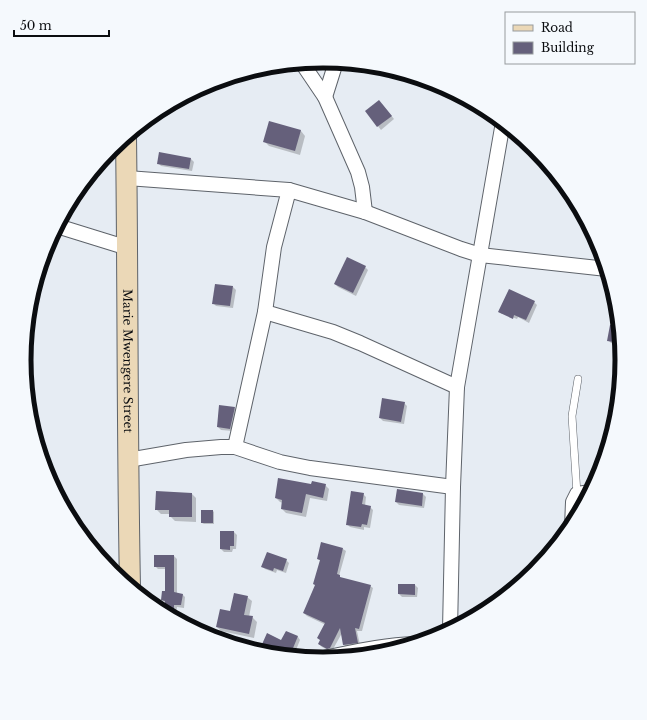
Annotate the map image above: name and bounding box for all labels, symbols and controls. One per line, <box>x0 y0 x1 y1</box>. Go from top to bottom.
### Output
scale bar <box>14 12 109 38</box>
legend <box>505 12 635 64</box>
text: 50 m <box>20 18 52 33</box>
text: Road <box>541 20 573 35</box>
text: Building <box>541 40 595 55</box>
street label: Marie Mwengere Street <box>120 289 136 433</box>

